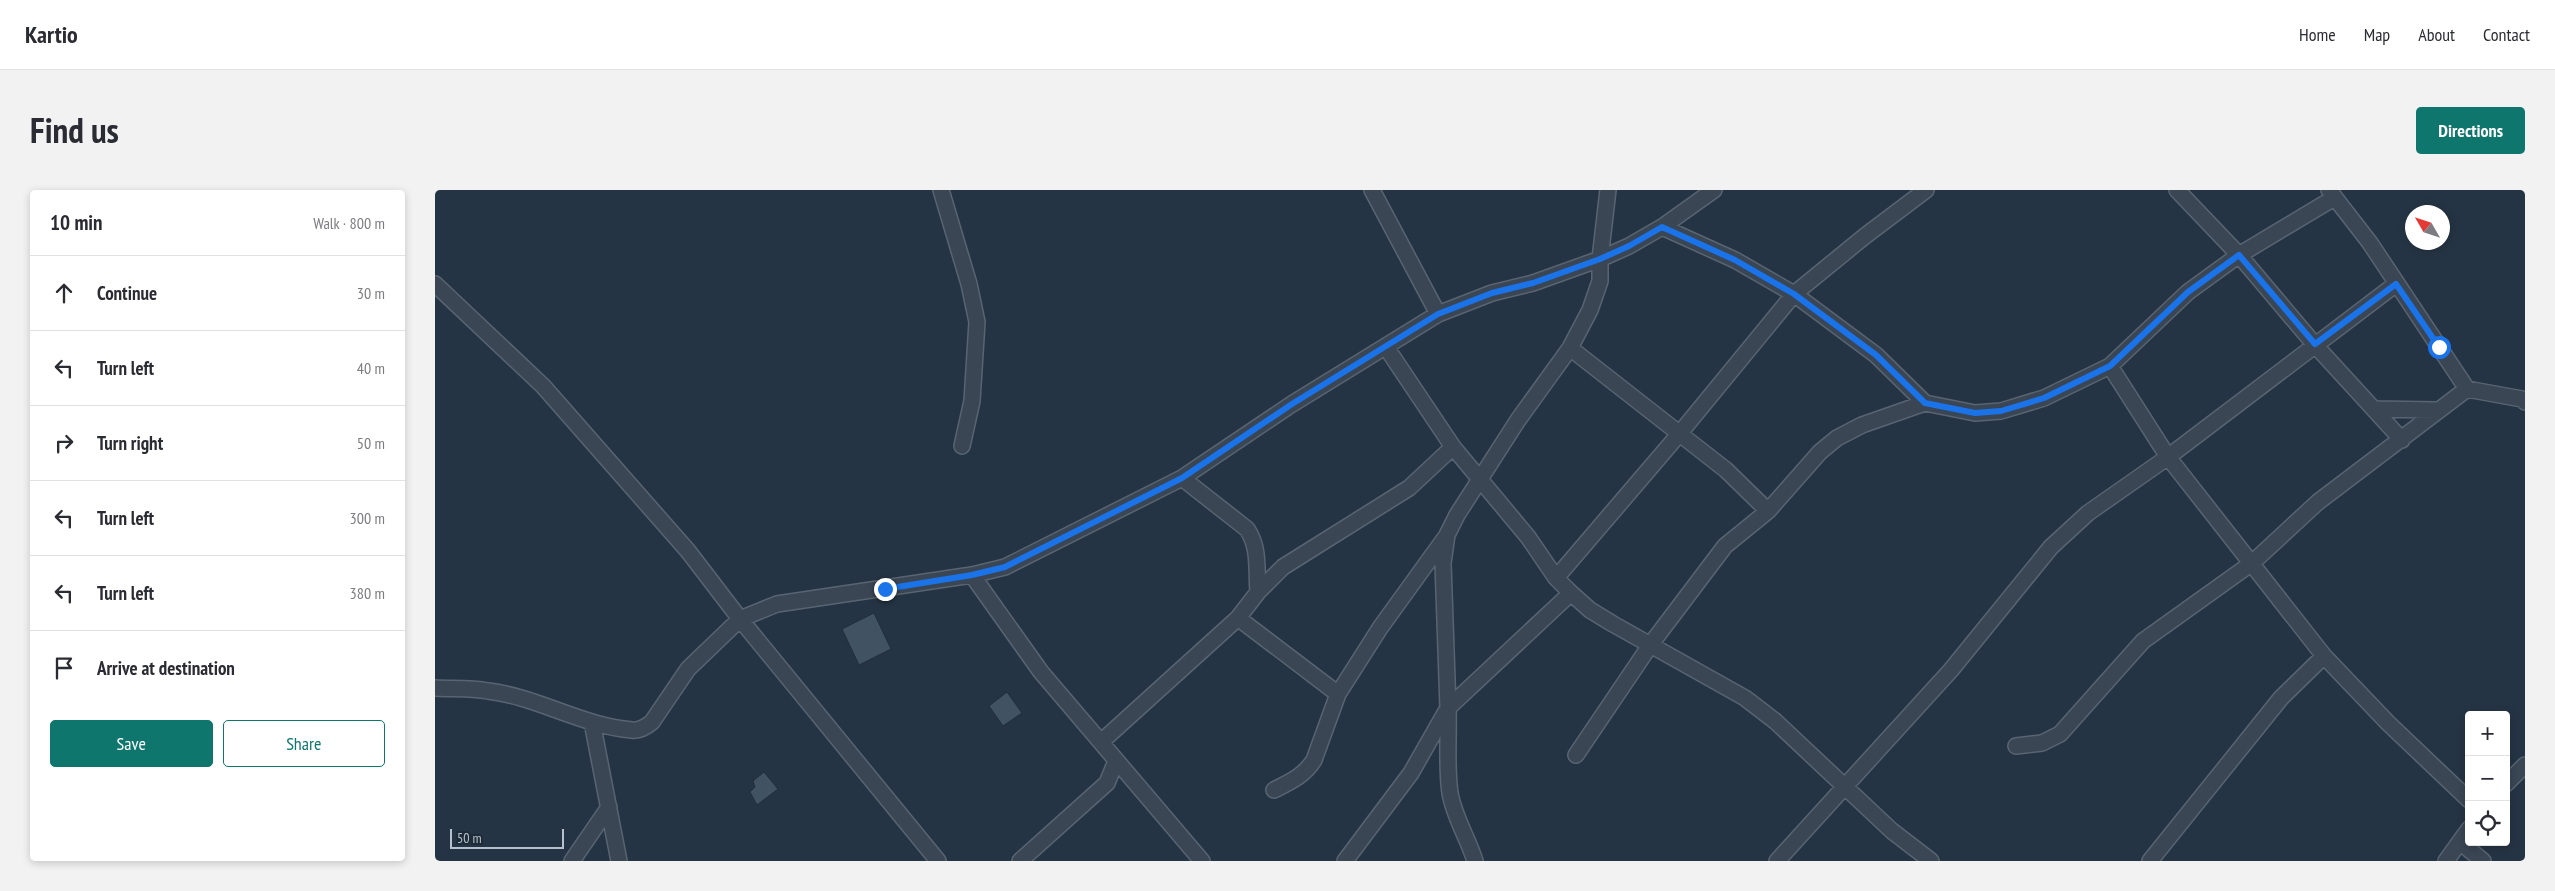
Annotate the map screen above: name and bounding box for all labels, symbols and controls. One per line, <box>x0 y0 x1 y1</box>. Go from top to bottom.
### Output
text: Kartio <box>25 19 78 50</box>
text: Home <box>2299 23 2336 46</box>
text: Map <box>2364 23 2390 46</box>
text: About <box>2418 23 2455 46</box>
text: Contact <box>2483 23 2530 46</box>
text: Find us <box>30 107 119 153</box>
button: Directions <box>2416 107 2525 154</box>
north arrow <box>2405 205 2450 250</box>
text: 10 min <box>50 209 102 236</box>
text: Walk · 800 m <box>313 213 385 233</box>
icon: ahead <box>50 279 78 307</box>
text: Continue <box>97 281 157 305</box>
text: 30 m <box>357 283 385 303</box>
route start <box>2428 336 2451 359</box>
icon: left <box>50 354 78 382</box>
text: Turn left <box>97 356 154 380</box>
text: 40 m <box>357 358 385 378</box>
icon: right <box>50 429 78 457</box>
text: Turn right <box>97 431 163 455</box>
text: 50 m <box>357 433 385 453</box>
icon: left <box>50 504 78 532</box>
text: Turn left <box>97 506 154 530</box>
text: 300 m <box>350 508 385 528</box>
route end <box>874 578 897 601</box>
icon: left <box>50 579 78 607</box>
text: Turn left <box>97 581 154 605</box>
text: 380 m <box>350 583 385 603</box>
icon: arrive <box>50 654 78 682</box>
text: Arrive at destination <box>97 656 235 680</box>
map controls <box>2465 711 2510 846</box>
button: + <box>2465 711 2510 756</box>
button: Save <box>50 720 213 767</box>
button: Share <box>223 720 385 767</box>
button: − <box>2465 756 2510 801</box>
button: locate <box>2465 801 2510 846</box>
scale bar <box>450 826 564 849</box>
text: 50 m <box>457 829 482 847</box>

